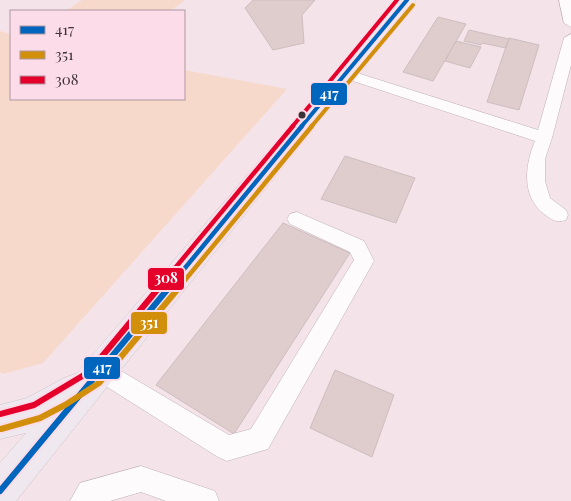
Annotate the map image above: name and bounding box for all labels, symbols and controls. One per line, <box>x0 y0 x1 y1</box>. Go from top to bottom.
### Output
legend <box>10 10 185 100</box>
text: 417 <box>55 19 74 39</box>
text: 351 <box>55 44 74 64</box>
text: 308 <box>55 69 79 89</box>
line badge: 417 <box>310 82 348 106</box>
text: 417 <box>319 84 339 103</box>
unlabelled marker <box>297 110 307 120</box>
line badge: 308 <box>147 267 185 291</box>
text: 308 <box>154 268 178 287</box>
line badge: 351 <box>130 311 168 335</box>
text: 351 <box>140 313 158 332</box>
line badge: 417 <box>83 356 121 380</box>
text: 417 <box>92 358 112 377</box>

